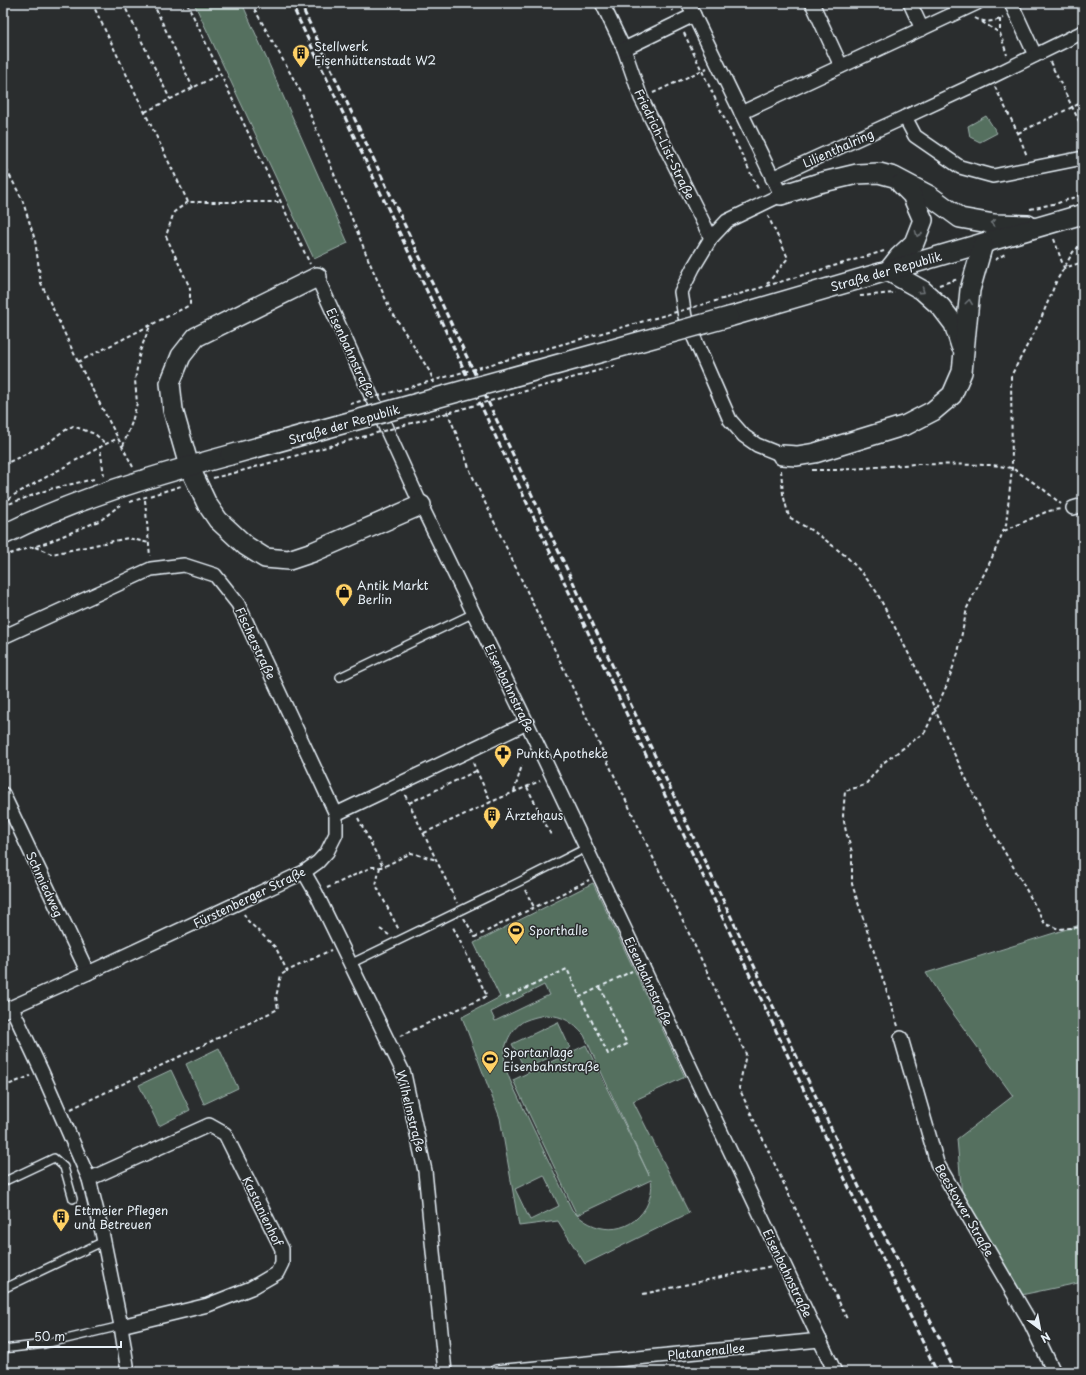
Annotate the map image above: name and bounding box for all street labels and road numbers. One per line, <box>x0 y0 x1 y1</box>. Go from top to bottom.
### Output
street label: Friedrich-List-Straße <box>630 86 700 202</box>
street label: Lilienthalring <box>800 124 876 172</box>
street label: Straße der Republik <box>828 246 944 296</box>
street label: Eisenbahnstraße <box>322 305 380 399</box>
street label: Straße der Republik <box>286 399 402 449</box>
street label: Fischerstraße <box>231 604 281 682</box>
street label: Eisenbahnstraße <box>481 641 539 735</box>
street label: Schmiedweg <box>22 848 68 920</box>
street label: Fürstenberger Straße <box>190 862 308 932</box>
street label: Eisenbahnstraße <box>620 934 678 1028</box>
street label: Wilhelmstraße <box>392 1068 430 1154</box>
street label: Beeskower Straße <box>931 1160 999 1260</box>
street label: Kastanienhof <box>238 1173 288 1250</box>
street label: Eisenbahnstraße <box>759 1226 817 1320</box>
street label: Platanenallee <box>667 1338 745 1364</box>

